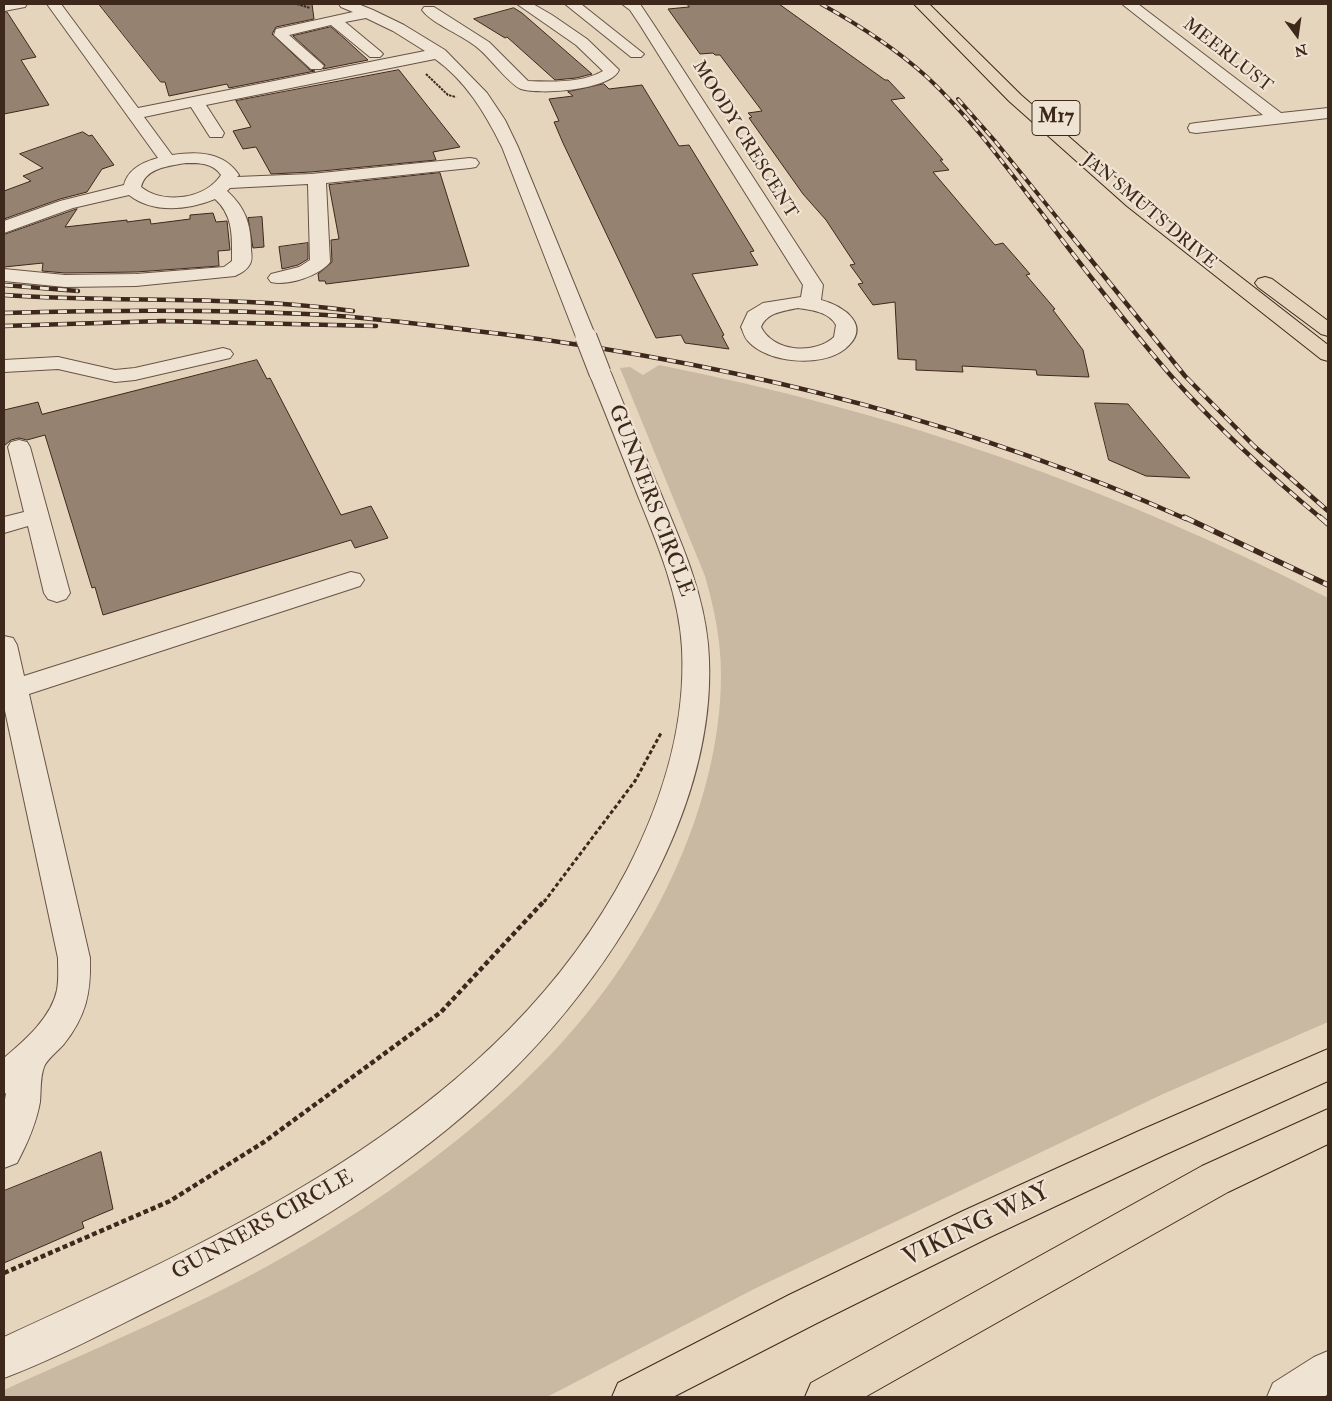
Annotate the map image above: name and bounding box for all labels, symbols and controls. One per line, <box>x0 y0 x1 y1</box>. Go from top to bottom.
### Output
north arrow <box>1272 10 1322 60</box>
street label: MEERLUST <box>1178 14 1276 98</box>
text: N <box>1293 40 1309 60</box>
street label: MOODY CRESCENT <box>687 57 801 223</box>
road number: M17 <box>1032 100 1080 136</box>
street label: JAN SMUTS DRIVE <box>1078 150 1220 274</box>
street label: GUNNERS CIRCLE <box>602 402 698 600</box>
street label: GUNNERS CIRCLE <box>168 1166 358 1286</box>
street label: VIKING WAY <box>899 1177 1055 1275</box>

